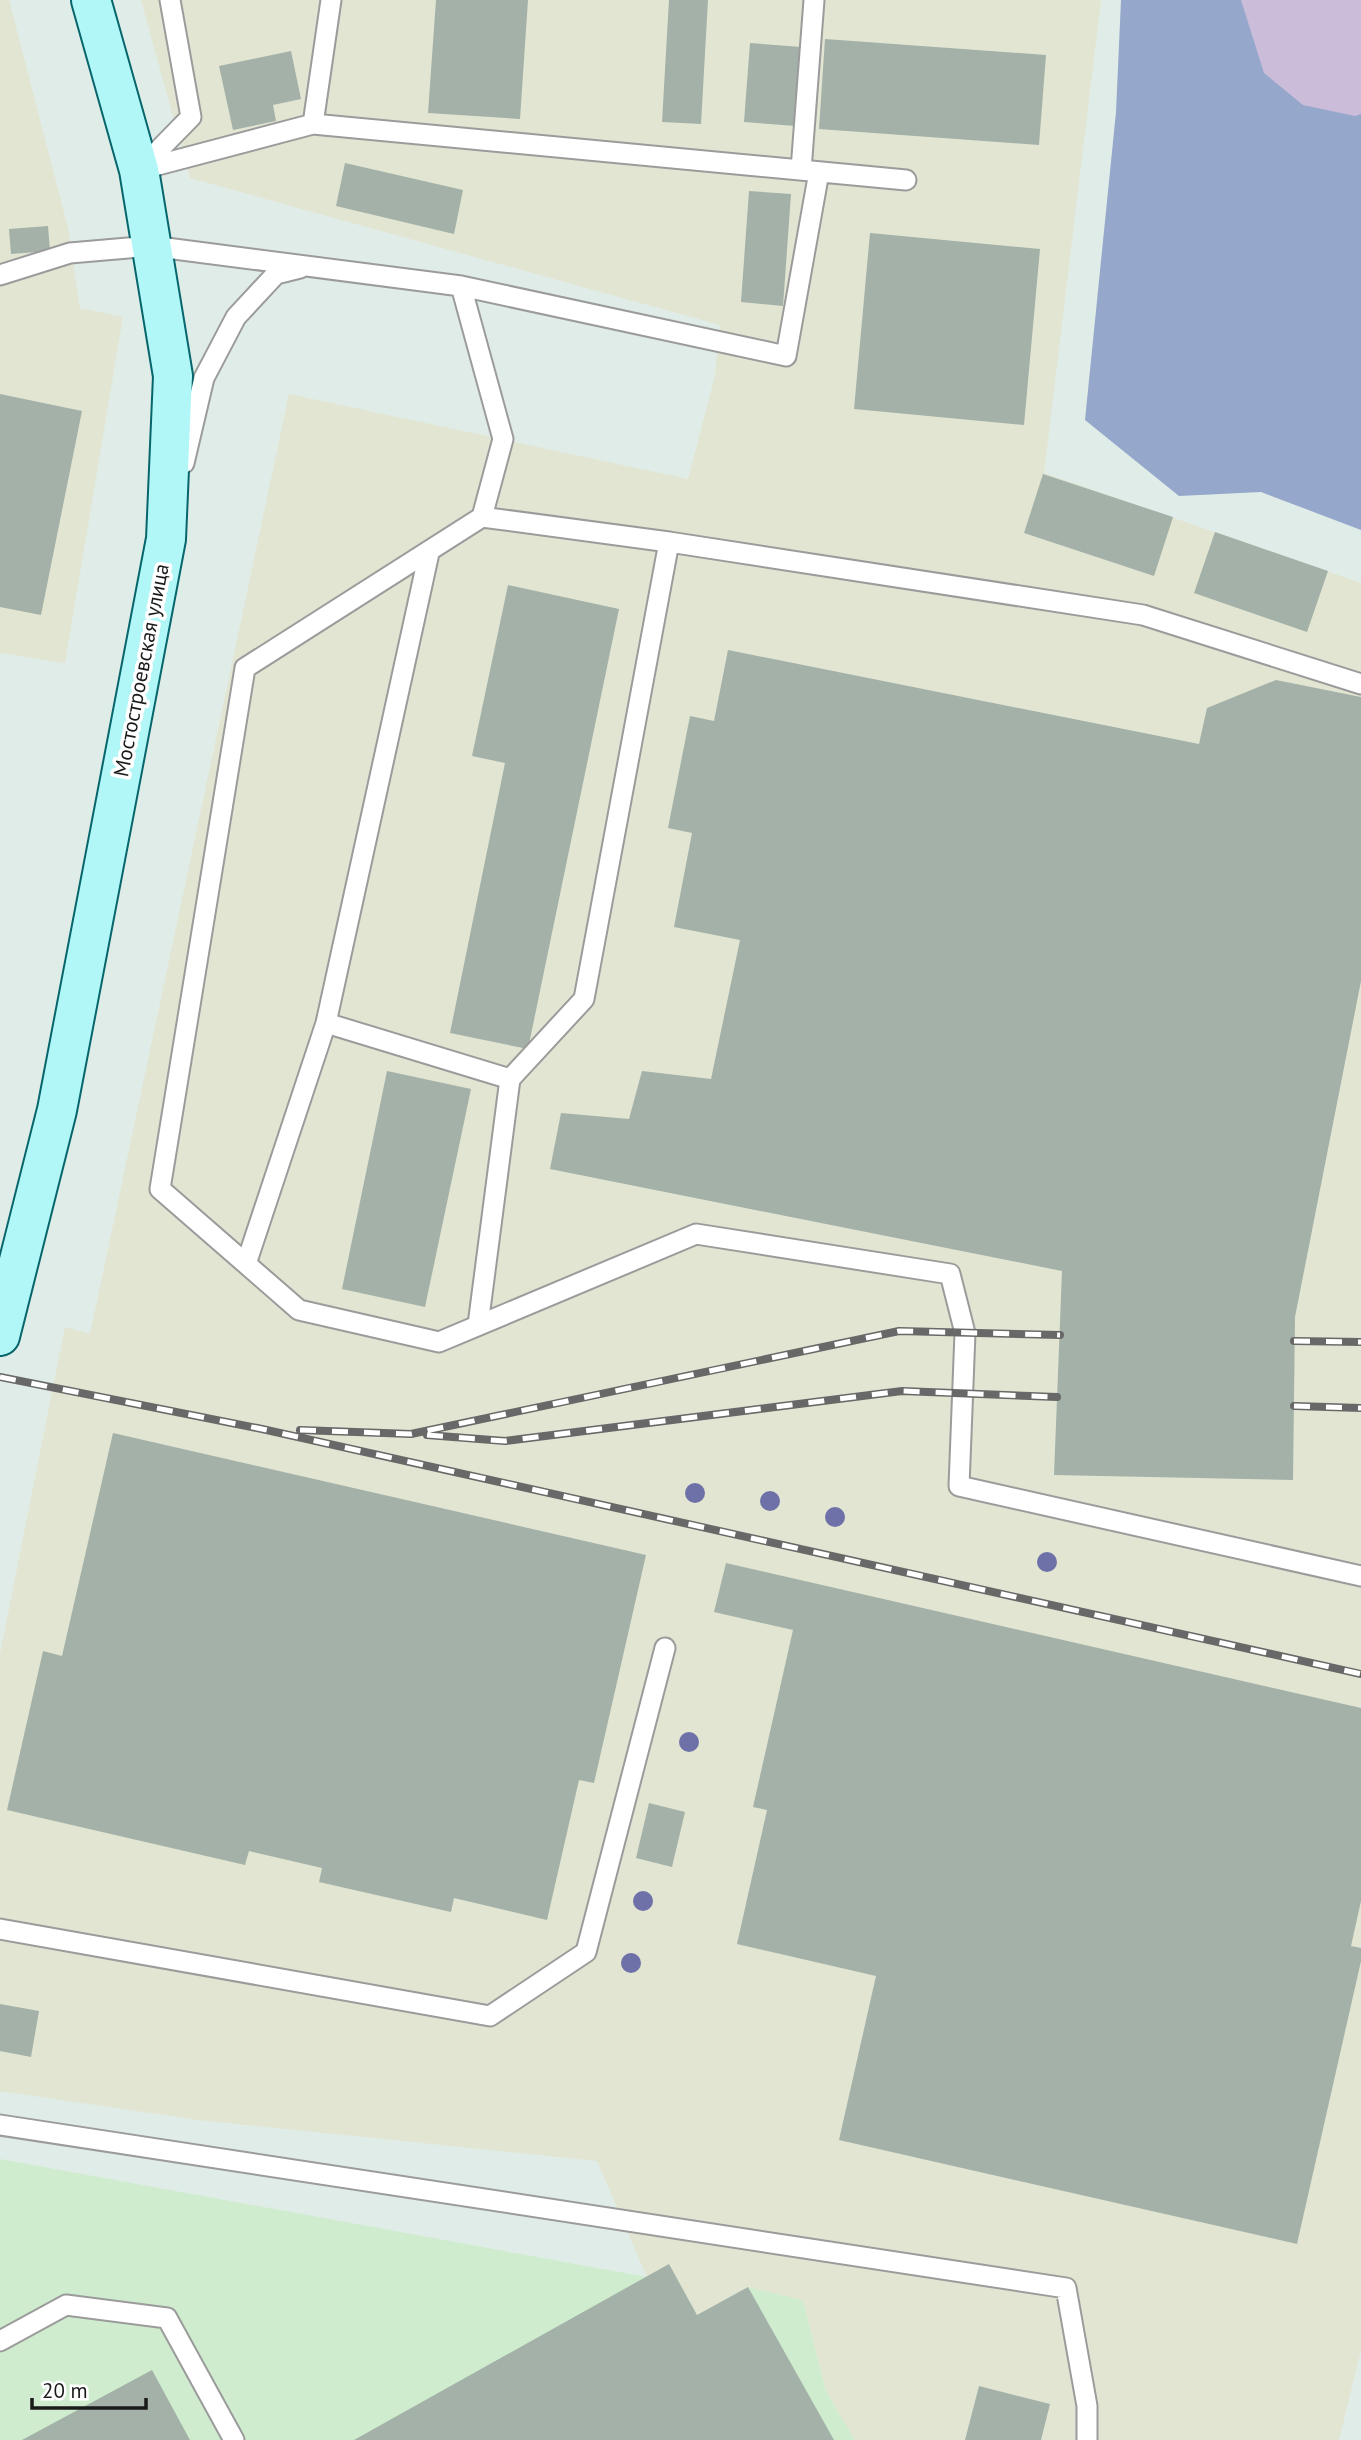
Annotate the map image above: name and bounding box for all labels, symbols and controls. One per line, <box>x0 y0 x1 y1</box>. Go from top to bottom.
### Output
street label: Мостостроевская улица <box>107 561 175 779</box>
scale bar <box>32 2366 145 2410</box>
text: 20 m <box>42 2377 88 2404</box>

